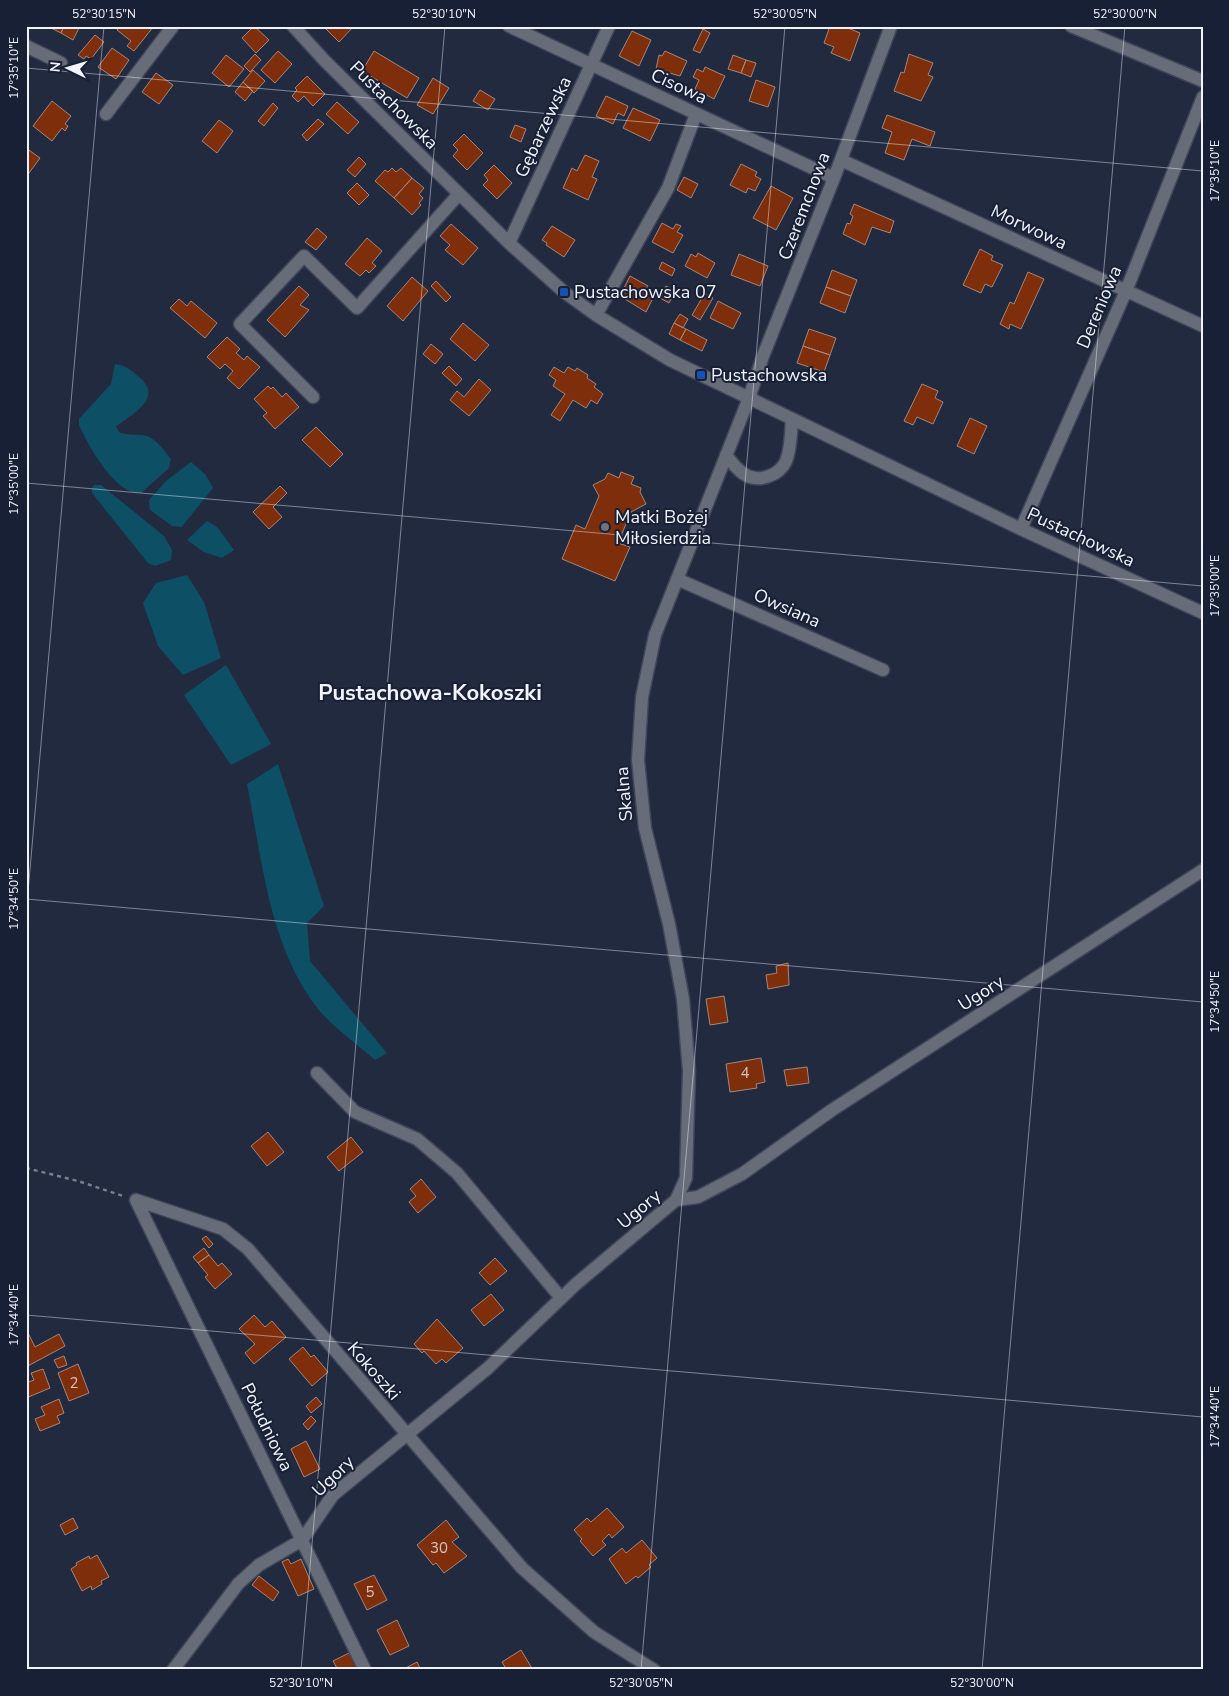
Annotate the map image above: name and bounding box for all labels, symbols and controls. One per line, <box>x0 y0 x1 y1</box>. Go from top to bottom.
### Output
text: 52°30'15"N <box>72 6 136 22</box>
text: 52°30'10"N <box>412 6 476 22</box>
text: 52°30'05"N <box>753 6 817 22</box>
text: 52°30'00"N <box>1093 6 1157 22</box>
text: 17°35'10"E <box>6 37 22 99</box>
north arrow <box>42 42 92 92</box>
street label: Pustachowska <box>344 55 444 155</box>
text: N <box>46 61 65 73</box>
street label: Cisowa <box>647 63 711 109</box>
street label: Gębarzewska <box>509 73 577 181</box>
text: 17°35'10"E <box>1207 140 1223 202</box>
street label: Czeremchowa <box>772 149 836 263</box>
street label: Morwowa <box>987 199 1071 255</box>
street label: Dereniowa <box>1071 262 1127 352</box>
place label: Pustachowska 07 <box>574 280 717 304</box>
marker: Pustachowska 07 <box>558 286 570 298</box>
place label: Pustachowska <box>711 363 827 387</box>
marker: Pustachowska <box>695 369 707 381</box>
text: 17°35'00"E <box>6 453 22 515</box>
street label: Pustachowska <box>1023 502 1139 572</box>
place label: Matki Bożej Miłosierdzia <box>615 505 711 550</box>
marker: Matki Bożej Miłosierdzia <box>599 521 611 533</box>
text: 17°35'00"E <box>1207 555 1223 617</box>
street label: Owsiana <box>750 583 824 633</box>
district label: Pustachowa-Kokoszki <box>318 678 542 708</box>
street label: Skalna <box>610 766 638 822</box>
text: 17°34'50"E <box>6 868 22 930</box>
street label: Ugory <box>954 969 1009 1017</box>
text: 17°34'50"E <box>1207 971 1223 1033</box>
house number: 4 <box>740 1063 750 1083</box>
street label: Ugory <box>612 1183 666 1234</box>
text: 17°34'40"E <box>6 1284 22 1346</box>
street label: Kokoszki <box>342 1337 406 1405</box>
house number: 2 <box>69 1373 79 1393</box>
street label: Południowa <box>235 1379 299 1475</box>
text: 17°34'40"E <box>1207 1386 1223 1448</box>
street label: Ugory <box>307 1450 360 1502</box>
house number: 30 <box>430 1538 448 1558</box>
house number: 5 <box>365 1582 375 1602</box>
text: 52°30'10"N <box>269 1675 333 1691</box>
text: 52°30'05"N <box>609 1675 673 1691</box>
text: 52°30'00"N <box>950 1675 1014 1691</box>

